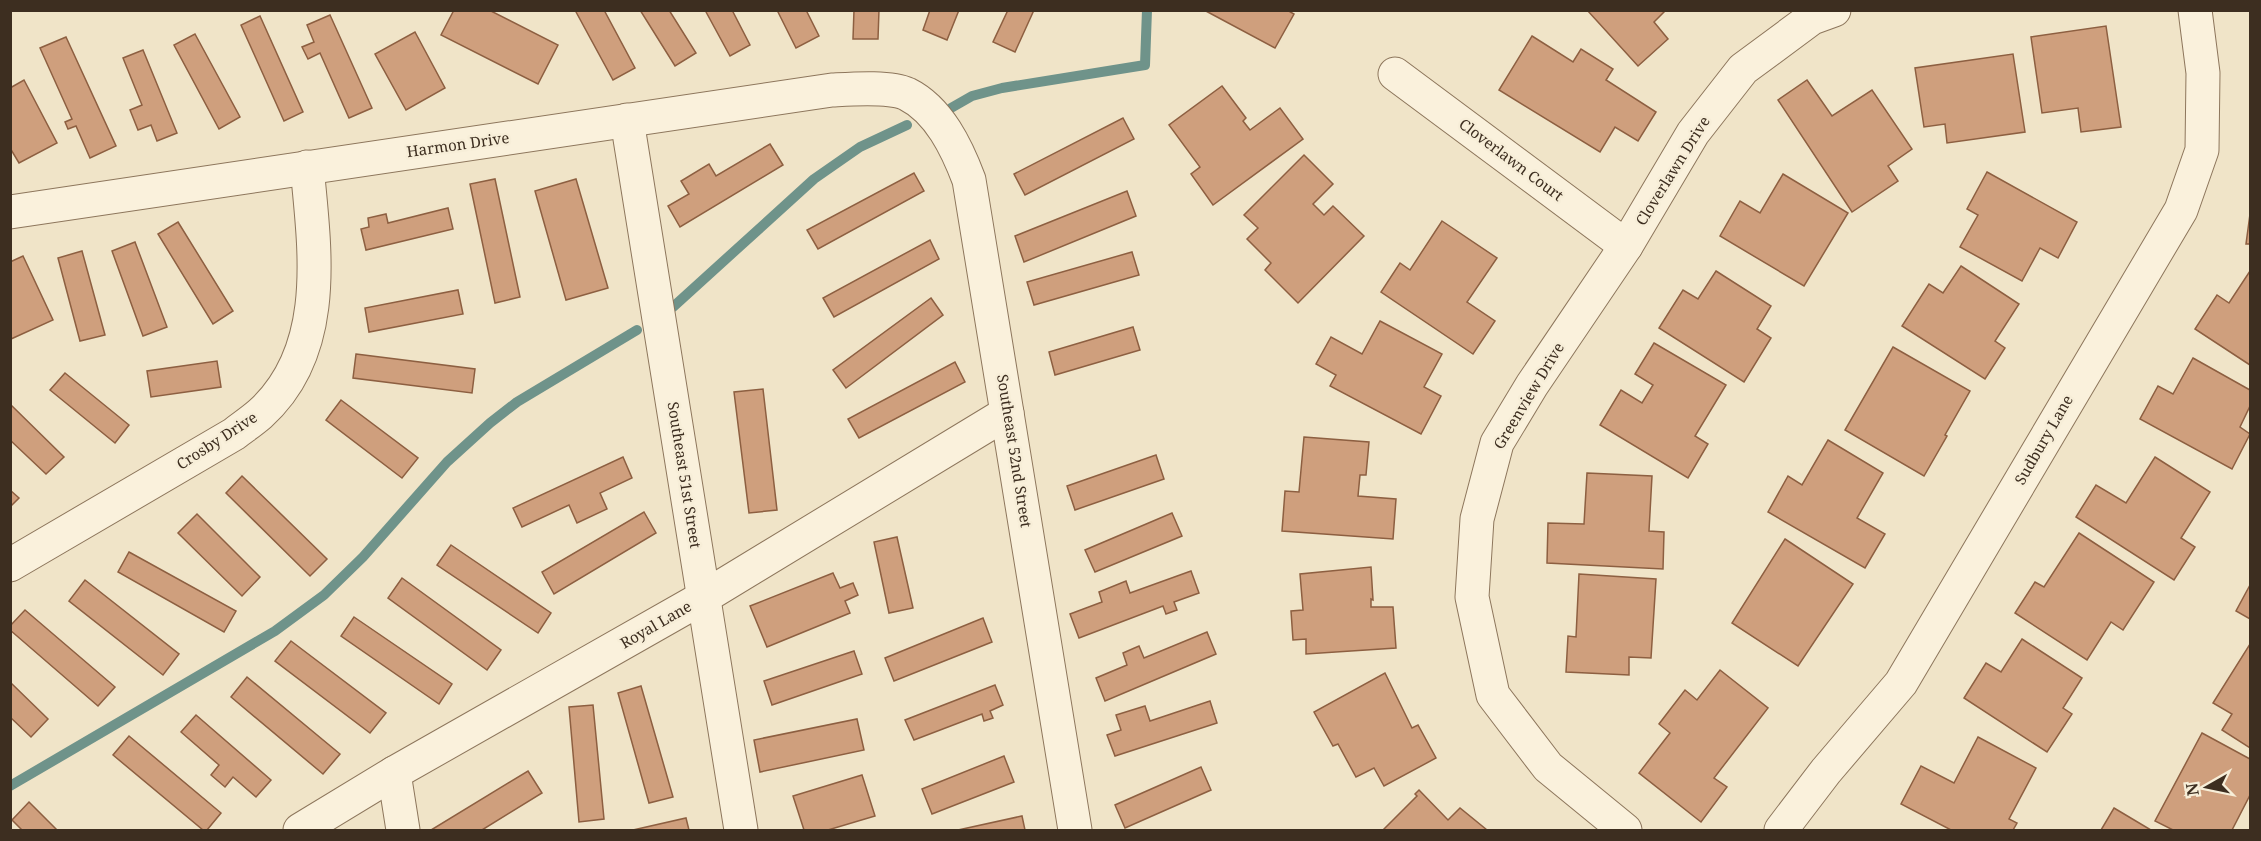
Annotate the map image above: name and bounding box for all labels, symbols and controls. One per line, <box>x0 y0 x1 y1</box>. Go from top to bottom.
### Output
street label: Cloverlawn Drive <box>1630 112 1714 229</box>
street label: Cloverlawn Court <box>1455 113 1568 205</box>
street label: Harmon Drive <box>405 127 510 161</box>
street label: Greenview Drive <box>1488 338 1568 453</box>
street label: Southeast 52nd Street <box>993 373 1037 529</box>
street label: Sudbury Lane <box>2009 391 2077 488</box>
street label: Southeast 51st Street <box>664 400 706 550</box>
street label: Crosby Drive <box>172 407 261 474</box>
street label: Royal Lane <box>616 596 695 653</box>
north arrow <box>2177 757 2237 817</box>
text: N <box>2180 781 2204 797</box>

